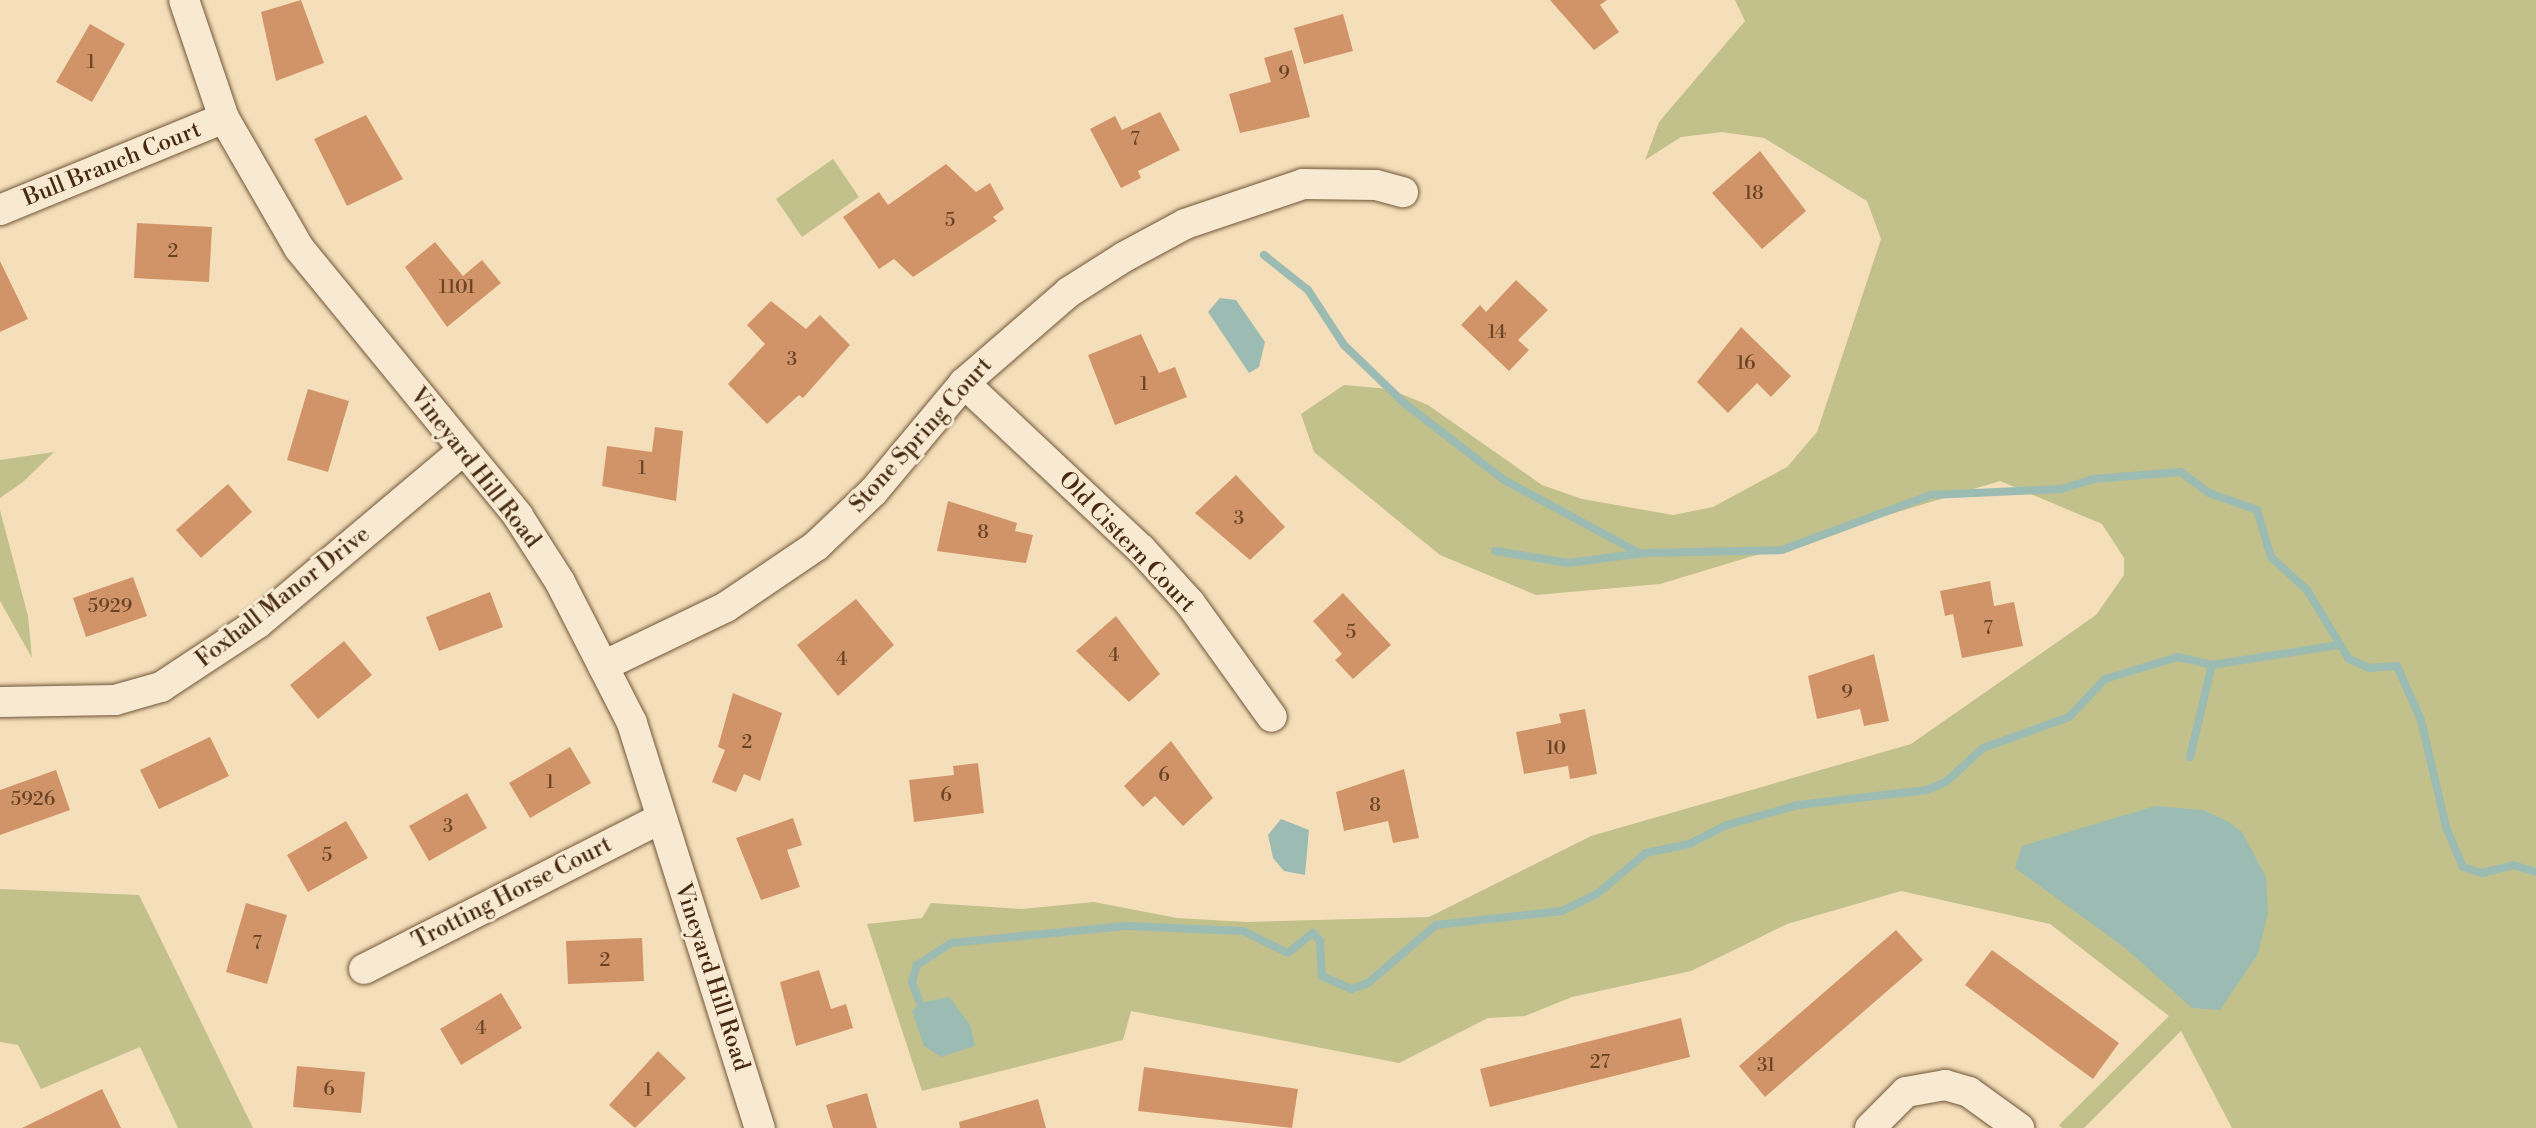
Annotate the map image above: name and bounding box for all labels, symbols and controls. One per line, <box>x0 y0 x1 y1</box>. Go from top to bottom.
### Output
house number: 1 <box>87 52 95 74</box>
house number: 9 <box>1278 63 1290 85</box>
street label: Bull Branch Court <box>19 116 205 212</box>
house number: 7 <box>1130 129 1140 151</box>
house number: 18 <box>1744 183 1764 205</box>
house number: 5 <box>945 210 955 232</box>
house number: 2 <box>168 241 178 263</box>
house number: 1101 <box>439 277 475 299</box>
house number: 14 <box>1488 322 1506 344</box>
house number: 3 <box>787 349 797 371</box>
street label: Stone Spring Court <box>844 352 998 518</box>
house number: 16 <box>1736 353 1756 375</box>
house number: 1 <box>1140 374 1148 396</box>
street label: Vineyard Hill Road <box>404 382 546 554</box>
house number: 1 <box>638 458 646 480</box>
street label: Old Cistern Court <box>1053 466 1201 618</box>
house number: 3 <box>1234 508 1244 530</box>
street label: Foxhall Manor Drive <box>191 521 375 673</box>
house number: 8 <box>977 522 989 544</box>
house number: 5929 <box>88 596 132 618</box>
house number: 7 <box>1983 618 1993 640</box>
house number: 5 <box>1346 622 1356 644</box>
house number: 4 <box>1108 645 1120 667</box>
house number: 4 <box>836 649 848 671</box>
house number: 9 <box>1841 682 1853 704</box>
house number: 2 <box>742 732 752 754</box>
house number: 10 <box>1546 738 1566 760</box>
house number: 6 <box>1158 765 1170 787</box>
house number: 1 <box>546 772 554 794</box>
house number: 6 <box>940 785 952 807</box>
house number: 5926 <box>11 789 55 811</box>
house number: 8 <box>1369 795 1381 817</box>
house number: 3 <box>443 816 453 838</box>
street label: Trotting Horse Court <box>408 831 616 955</box>
house number: 5 <box>322 845 332 867</box>
street label: Vineyard Hill Road <box>669 880 755 1074</box>
house number: 7 <box>252 933 262 955</box>
house number: 2 <box>600 950 610 972</box>
house number: 4 <box>475 1018 487 1040</box>
house number: 27 <box>1590 1052 1610 1074</box>
house number: 31 <box>1757 1055 1775 1077</box>
house number: 6 <box>323 1079 335 1101</box>
house number: 1 <box>644 1080 652 1102</box>

